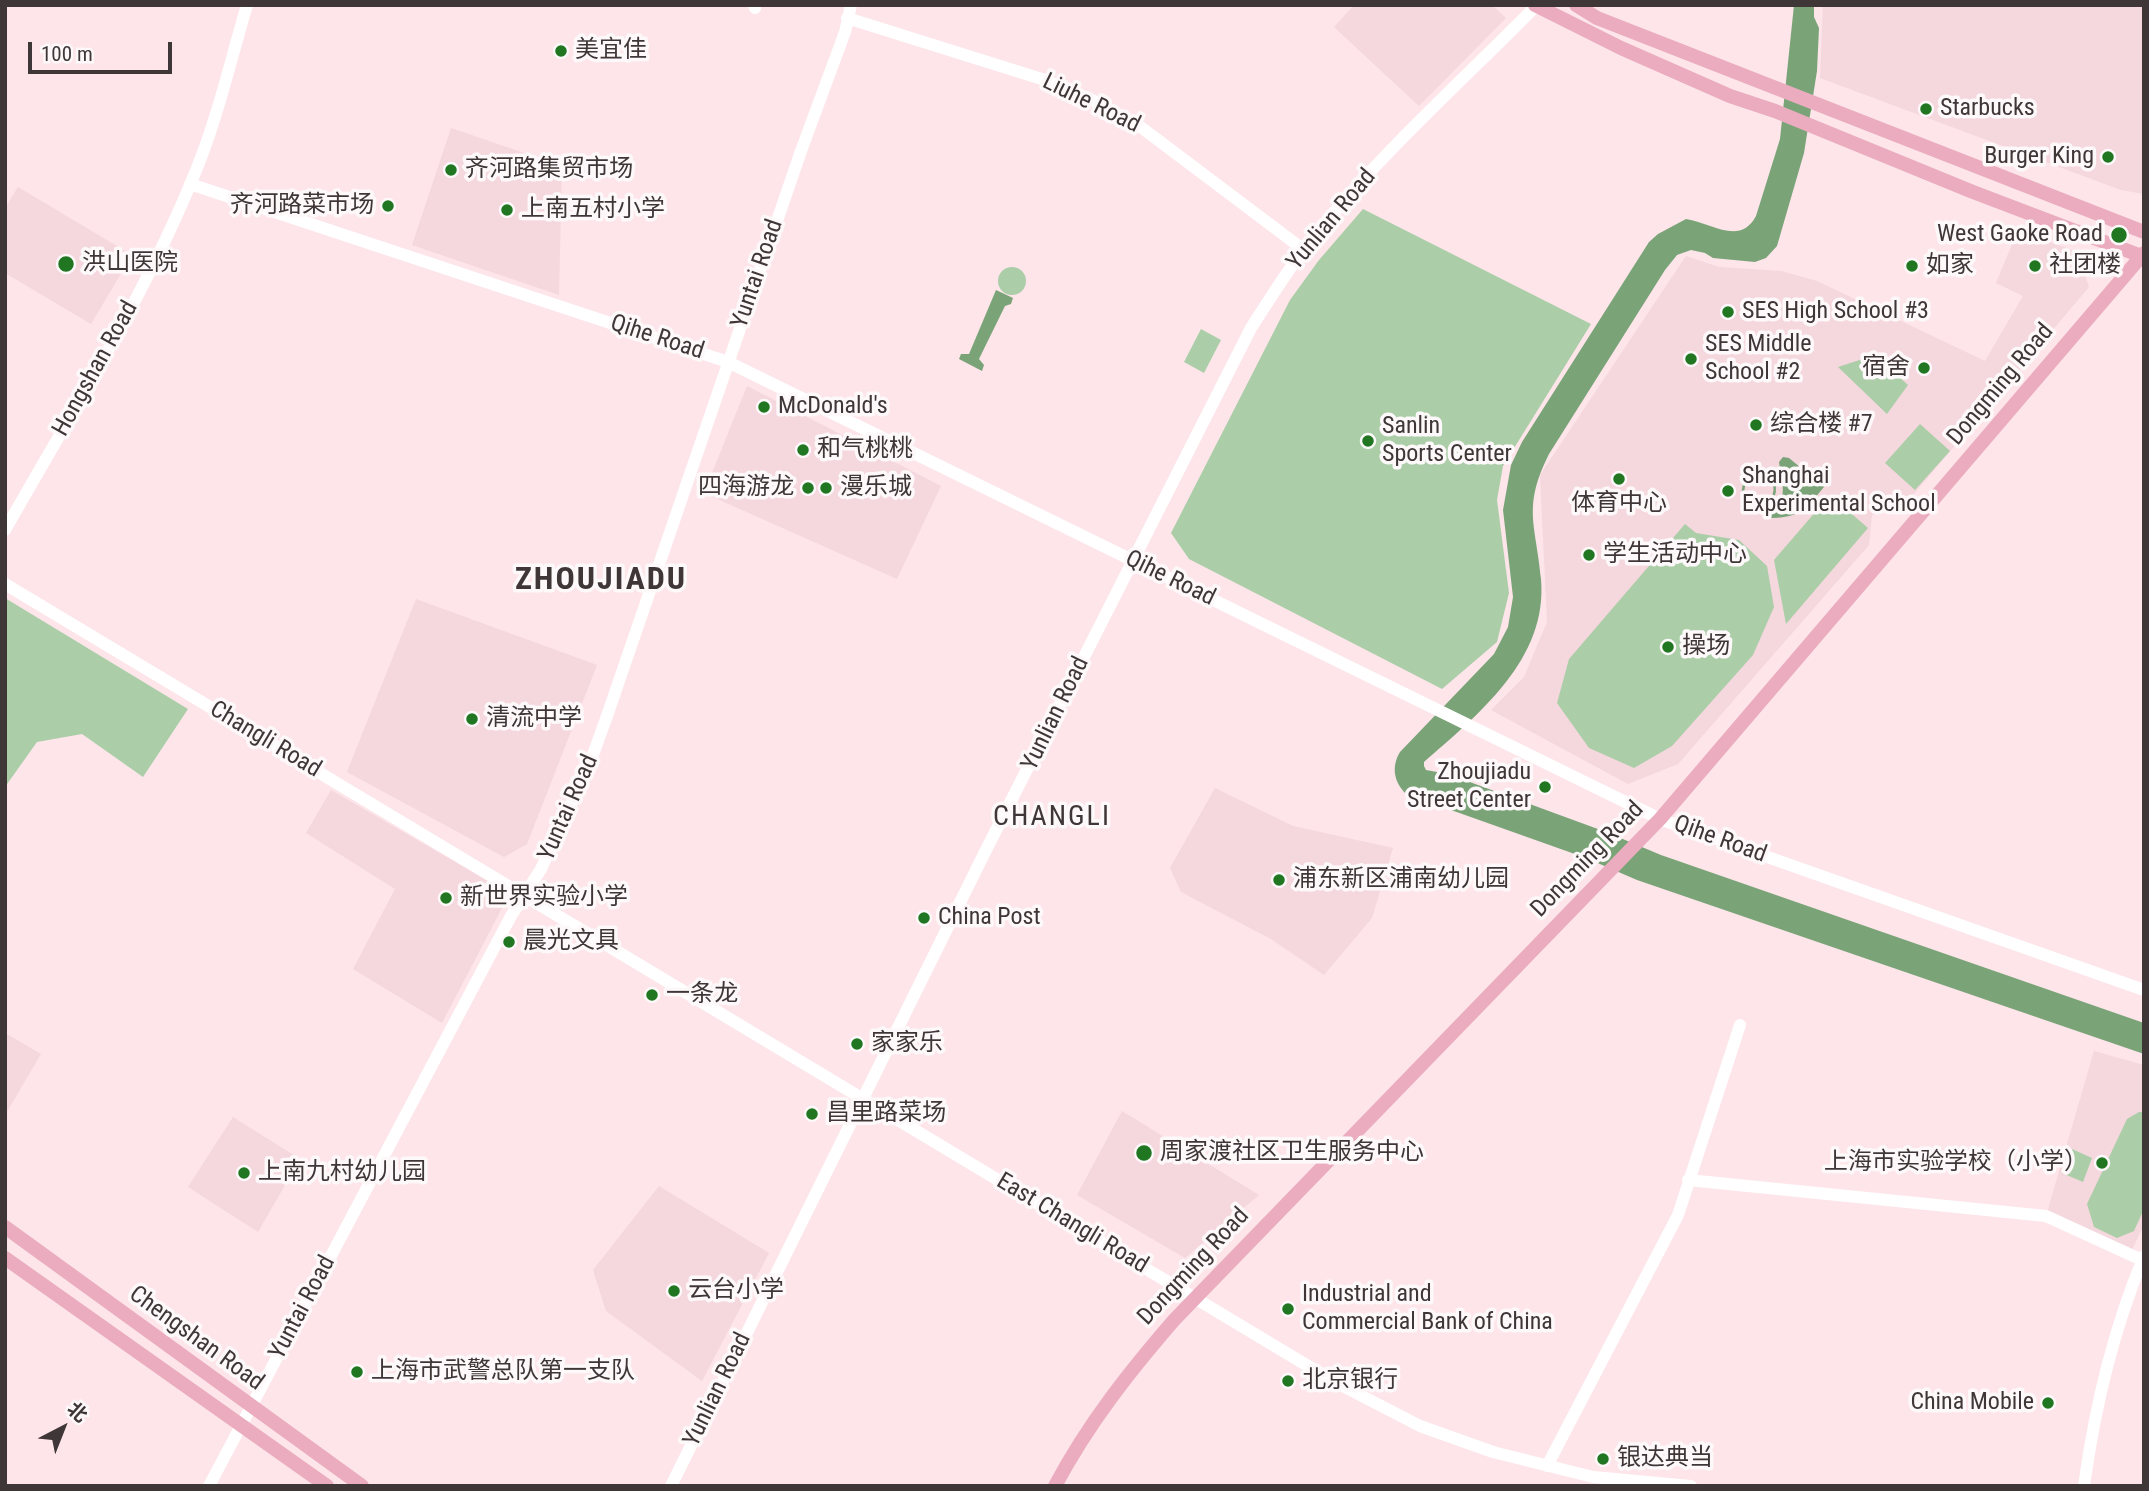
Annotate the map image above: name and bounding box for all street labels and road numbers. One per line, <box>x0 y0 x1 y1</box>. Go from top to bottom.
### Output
street label: Liuhe Road <box>1037 68 1145 140</box>
street label: Yunlian Road <box>1281 164 1383 276</box>
street label: Yuntai Road <box>726 216 790 332</box>
street label: Hongshan Road <box>47 297 145 441</box>
street label: Qihe Road <box>607 309 707 367</box>
street label: Dongming Road <box>1942 318 2060 452</box>
street label: Qihe Road <box>1120 545 1220 613</box>
street label: Yunlian Road <box>1016 652 1096 776</box>
street label: Changli Road <box>204 696 326 784</box>
street label: Yuntai Road <box>533 750 605 866</box>
street label: Dongming Road <box>1526 796 1650 924</box>
street label: Qihe Road <box>1670 810 1770 870</box>
street label: East Changli Road <box>991 1167 1153 1281</box>
street label: Dongming Road <box>1132 1202 1256 1332</box>
street label: Yuntai Road <box>264 1251 342 1365</box>
street label: Chengshan Road <box>123 1281 269 1397</box>
street label: Yunlian Road <box>678 1328 758 1452</box>

